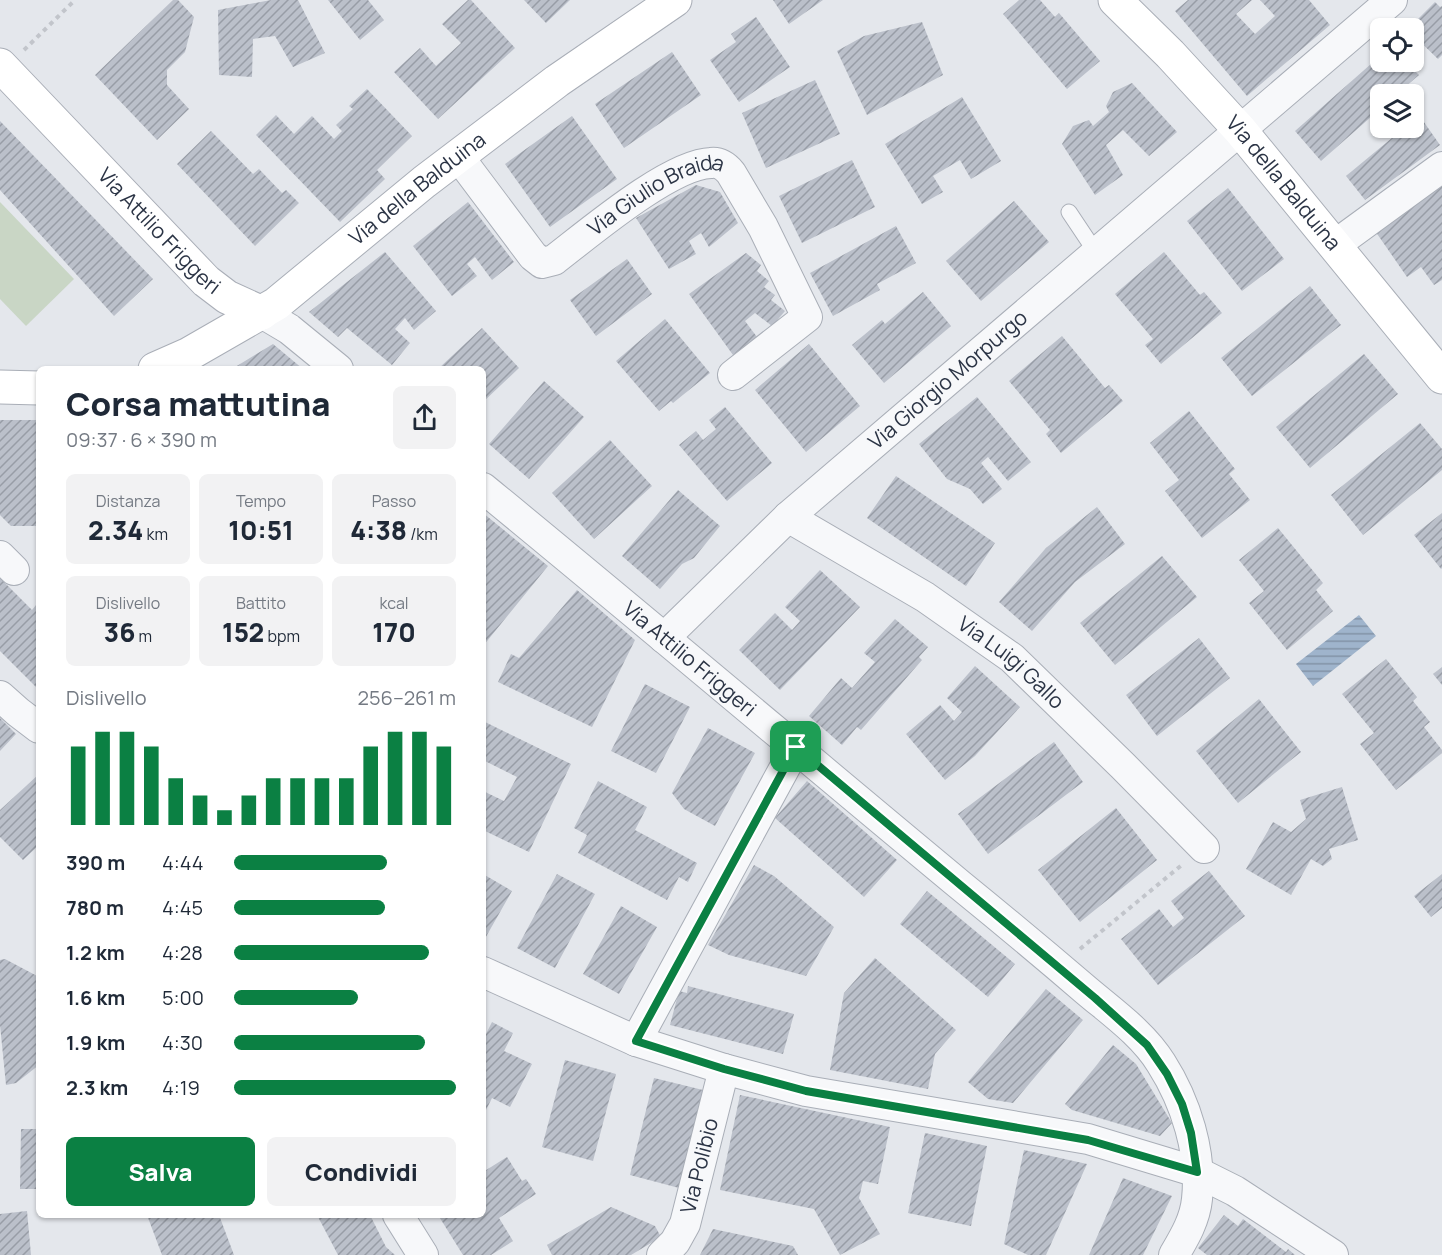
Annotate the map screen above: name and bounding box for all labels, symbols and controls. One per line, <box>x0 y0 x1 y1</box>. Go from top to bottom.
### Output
map controls <box>1370 18 1424 138</box>
button: locate <box>1370 18 1424 72</box>
button: layers <box>1370 84 1424 138</box>
street label: Via della Balduina <box>1220 109 1348 256</box>
street label: Via della Balduina <box>343 125 491 251</box>
street label: Via Giulio Braida <box>582 148 728 241</box>
street label: Via Attilio Friggeri <box>92 161 227 300</box>
street label: Via Giorgio Morpurgo <box>862 303 1033 455</box>
text: Corsa mattutina <box>66 381 331 426</box>
button: share <box>393 386 456 449</box>
text: 09:37 · 6 × 390 m <box>66 426 217 453</box>
text: Distanza <box>96 490 160 512</box>
text: Tempo <box>236 490 286 512</box>
text: Passo <box>372 490 416 512</box>
text: 2.34 <box>88 512 143 548</box>
text: 10:51 <box>228 512 294 548</box>
text: 4:38 <box>350 512 407 548</box>
text: km <box>143 523 168 545</box>
text: /km <box>407 523 438 545</box>
text: Dislivello <box>96 592 160 614</box>
text: Battito <box>236 592 286 614</box>
text: kcal <box>379 592 409 614</box>
street label: Via Attilio Friggeri <box>617 594 763 722</box>
street label: Via Luigi Gallo <box>952 609 1071 715</box>
text: 36 <box>104 614 135 650</box>
text: 152 <box>222 614 264 650</box>
text: 170 <box>372 614 416 650</box>
text: m <box>135 625 152 647</box>
text: bpm <box>264 625 300 647</box>
text: Dislivello <box>66 684 147 711</box>
text: 256–261 m <box>358 684 456 711</box>
pin <box>770 721 821 772</box>
icon: arrive <box>779 730 812 763</box>
text: 390 m <box>66 849 125 876</box>
text: 4:44 <box>162 849 204 876</box>
text: 780 m <box>66 894 124 921</box>
text: 4:45 <box>162 894 203 921</box>
text: 1.2 km <box>66 939 125 966</box>
text: 4:28 <box>162 939 203 966</box>
text: 1.6 km <box>66 984 125 1011</box>
text: 5:00 <box>162 984 204 1011</box>
text: 1.9 km <box>66 1029 125 1056</box>
text: 4:30 <box>162 1029 203 1056</box>
text: 2.3 km <box>66 1074 128 1101</box>
text: 4:19 <box>162 1074 200 1101</box>
street label: Via Polibio <box>673 1115 724 1216</box>
button: Salva <box>66 1137 255 1206</box>
button: Condividi <box>267 1137 456 1206</box>

